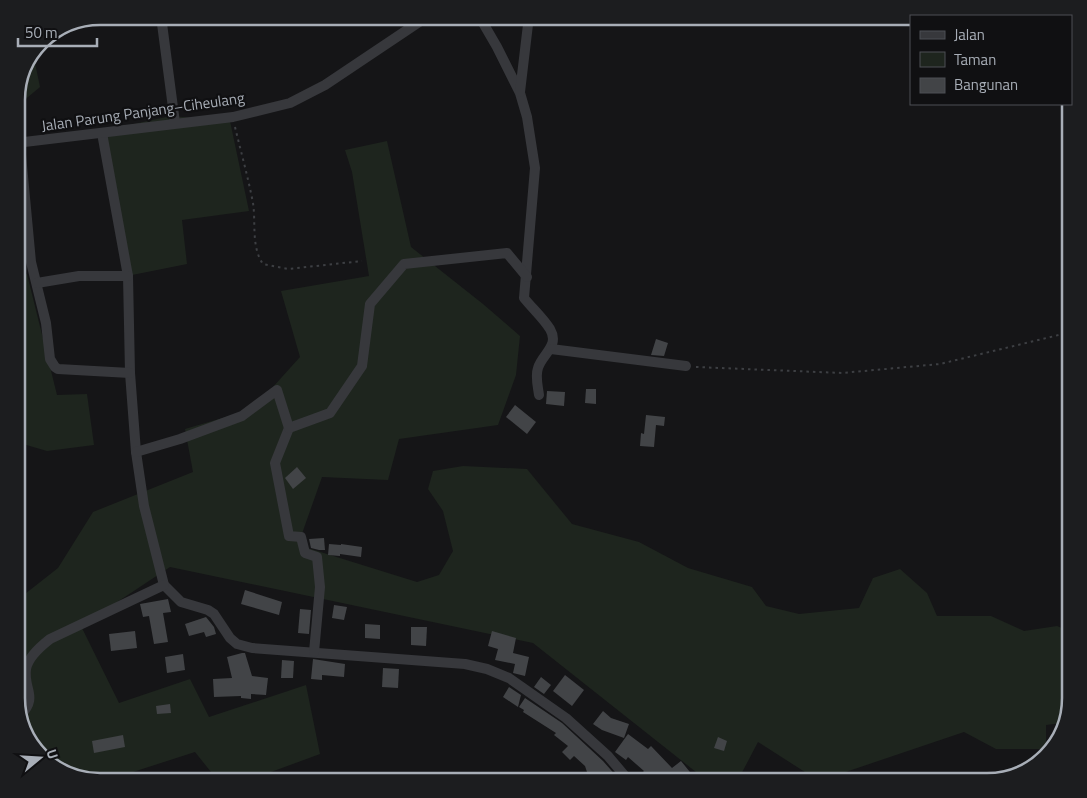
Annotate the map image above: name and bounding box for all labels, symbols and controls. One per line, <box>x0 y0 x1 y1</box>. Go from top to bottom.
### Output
scale bar <box>18 15 96 47</box>
legend <box>910 15 1072 105</box>
text: 50 m <box>25 21 58 44</box>
text: Jalan <box>954 23 985 46</box>
text: Taman <box>954 48 996 71</box>
text: Bangunan <box>954 73 1018 96</box>
street label: Jalan Parung Panjang–Ciheulang <box>40 86 246 137</box>
north arrow <box>15 733 65 783</box>
text: U <box>41 746 64 761</box>

